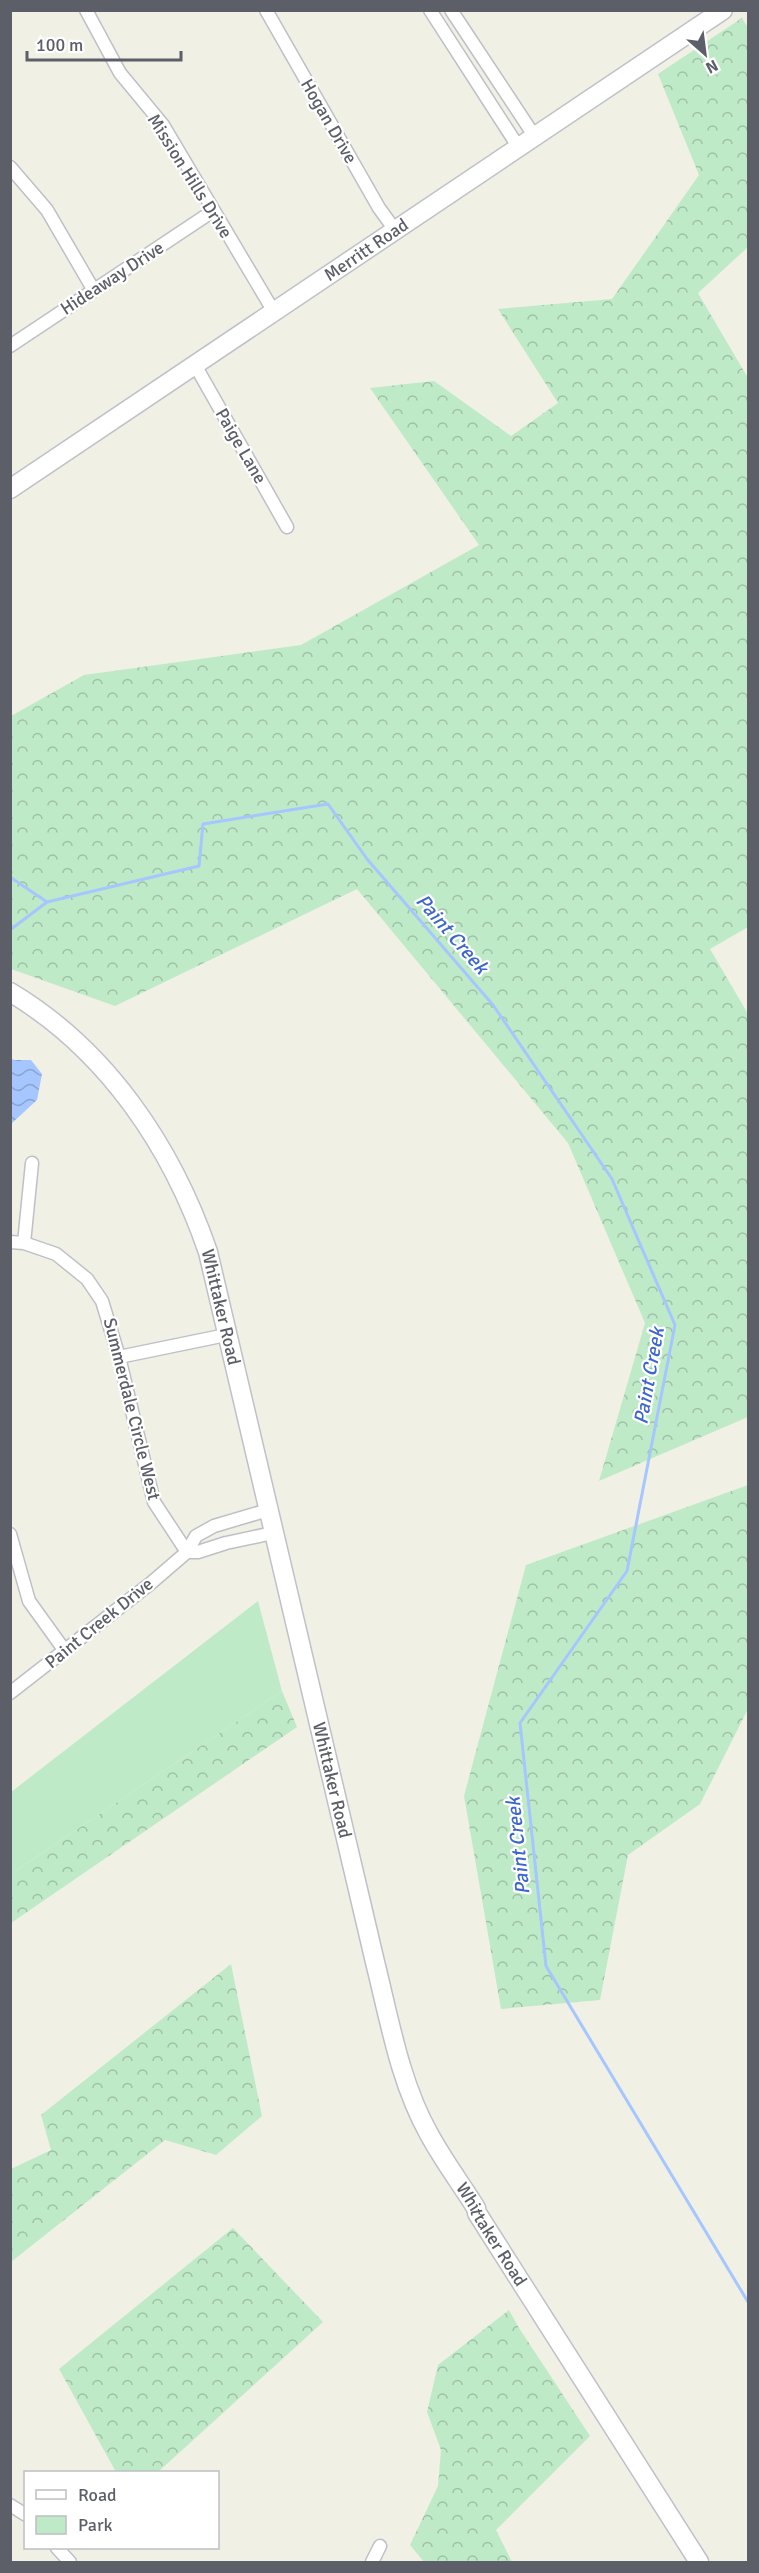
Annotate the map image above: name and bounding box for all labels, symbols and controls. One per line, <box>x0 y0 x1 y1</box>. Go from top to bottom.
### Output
scale bar <box>27 24 182 62</box>
north arrow <box>675 24 735 84</box>
text: 100 m <box>36 34 83 56</box>
text: N <box>702 55 721 78</box>
street label: Hogan Drive <box>296 75 362 167</box>
street label: Mission Hills Drive <box>143 110 237 242</box>
street label: Merritt Road <box>320 214 413 286</box>
street label: Hideaway Drive <box>56 236 168 320</box>
street label: Paige Lane <box>211 404 271 488</box>
water label: Paint Creek <box>410 889 495 981</box>
street label: Whittaker Road <box>197 1247 245 1367</box>
street label: Summerdale Circle West <box>99 1316 165 1502</box>
water label: Paint Creek <box>628 1324 670 1426</box>
street label: Paint Creek Drive <box>41 1573 157 1673</box>
street label: Whittaker Road <box>308 1720 356 1840</box>
water label: Paint Creek <box>500 1794 536 1896</box>
street label: Whittaker Road <box>451 2178 532 2290</box>
legend <box>24 2471 219 2549</box>
text: Road <box>78 2484 117 2506</box>
text: Park <box>78 2514 113 2536</box>

